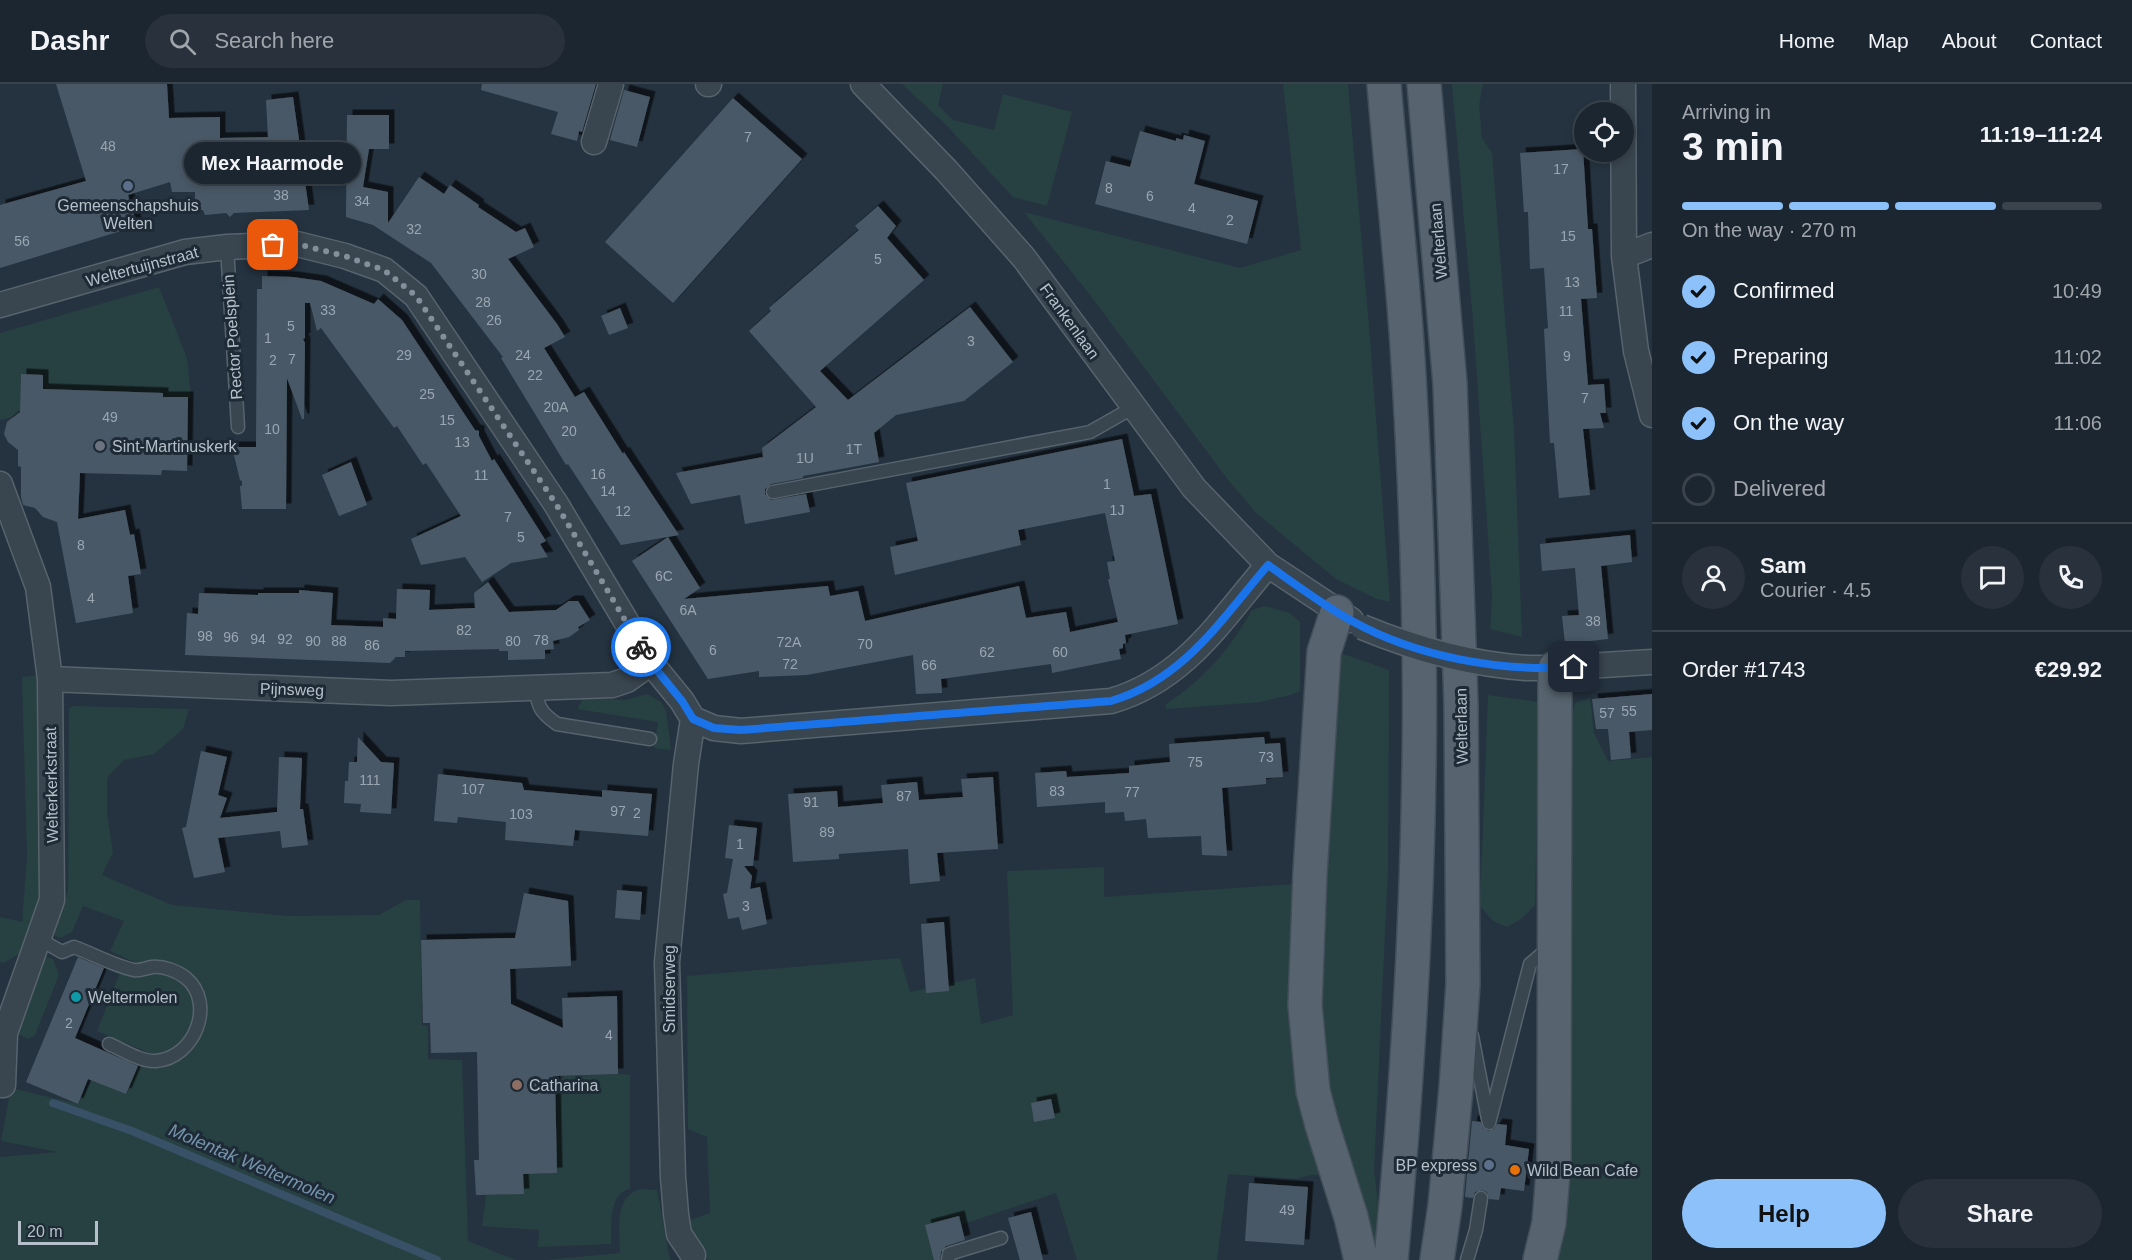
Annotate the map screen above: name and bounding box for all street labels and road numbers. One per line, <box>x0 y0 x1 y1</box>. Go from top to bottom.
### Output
street label: Welterlaan <box>1427 202 1450 280</box>
street label: Weltertuijnstraat <box>84 243 201 290</box>
street label: Rector Poelsplein <box>220 274 245 400</box>
street label: Frankenlaan <box>1037 280 1103 362</box>
street label: Pijnsweg <box>260 680 324 699</box>
street label: Welterlaan <box>1452 688 1471 764</box>
street label: Welterkerkstraat <box>42 726 61 843</box>
street label: Smidserweg <box>661 945 678 1033</box>

